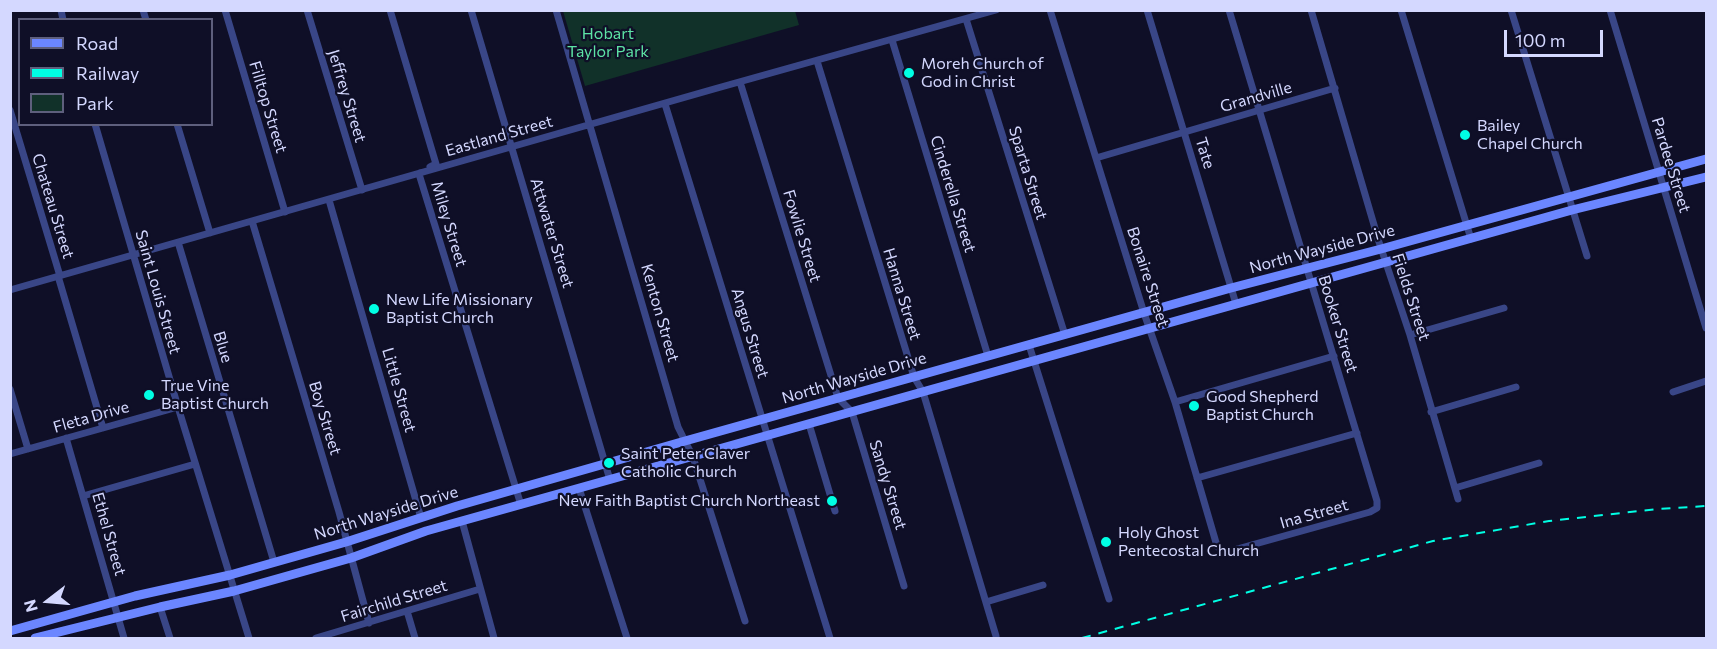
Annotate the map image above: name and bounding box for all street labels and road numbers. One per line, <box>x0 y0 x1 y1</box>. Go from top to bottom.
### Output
street label: Jeffrey Street <box>324 47 370 145</box>
street label: Filltop Street <box>245 59 291 155</box>
street label: Grandville <box>1218 78 1294 116</box>
street label: Eastland Street <box>443 112 555 160</box>
street label: Pardee Street <box>1647 115 1695 215</box>
street label: Sparta Street <box>1005 124 1051 222</box>
street label: Cinderella Street <box>926 133 980 255</box>
street label: Tate <box>1191 135 1219 171</box>
street label: Chateau Street <box>28 151 78 261</box>
street label: Attwater Street <box>526 176 578 290</box>
street label: Miley Street <box>427 179 471 269</box>
street label: Fowlie Street <box>779 187 825 285</box>
street label: North Wayside Drive <box>1247 220 1397 278</box>
street label: Bonaire Street <box>1123 224 1173 330</box>
street label: Saint Louis Street <box>131 228 185 356</box>
street label: Hanna Street <box>879 246 925 342</box>
street label: Fields Street <box>1388 251 1434 343</box>
street label: Kenton Street <box>637 262 683 364</box>
street label: Booker Street <box>1314 273 1362 375</box>
street label: Angus Street <box>727 286 773 380</box>
street label: Blue <box>209 329 237 365</box>
street label: Little Street <box>378 345 420 435</box>
street label: North Wayside Drive <box>780 348 928 408</box>
street label: Boy Street <box>305 379 345 457</box>
street label: Fleta Drive <box>51 397 131 437</box>
street label: Sandy Street <box>865 438 911 532</box>
street label: North Wayside Drive <box>312 482 460 544</box>
street label: Ethel Street <box>88 490 130 578</box>
street label: Ina Street <box>1278 495 1350 533</box>
street label: Fairchild Street <box>338 576 450 626</box>

